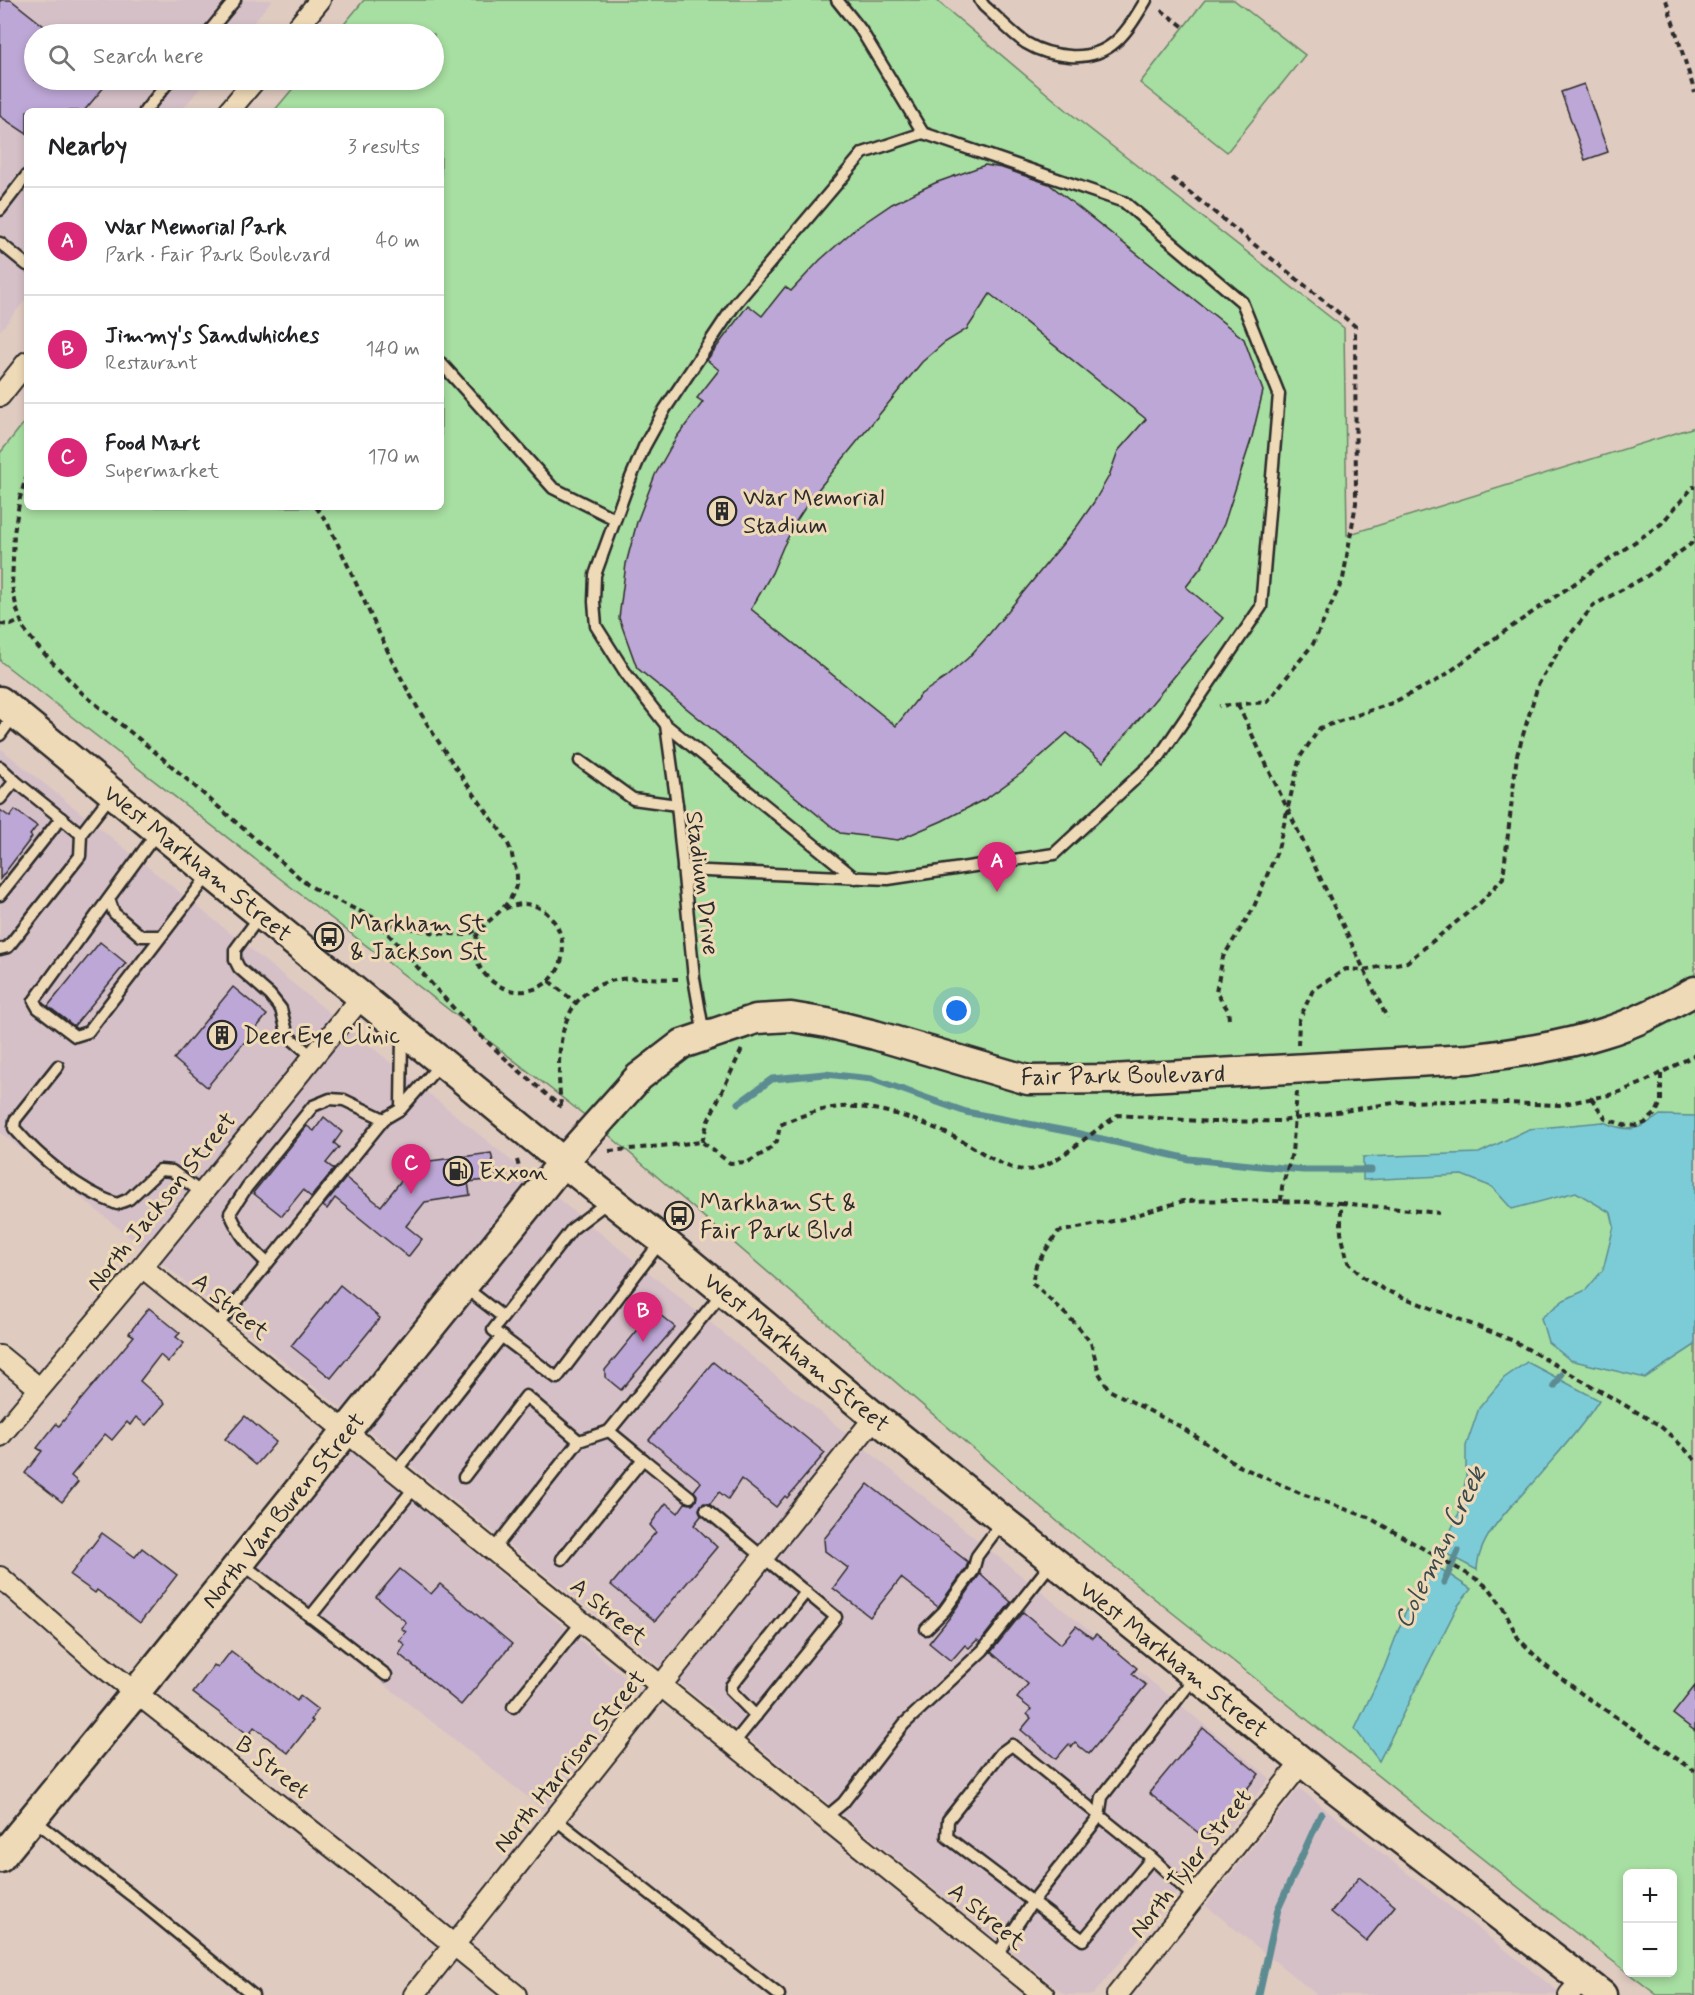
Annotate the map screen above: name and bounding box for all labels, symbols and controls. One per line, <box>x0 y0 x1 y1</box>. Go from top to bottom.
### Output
search box <box>24 24 444 90</box>
icon: search <box>45 41 78 74</box>
text: Search here <box>93 43 204 71</box>
text: Nearby <box>48 130 127 164</box>
text: 3 results <box>348 134 420 161</box>
text: War Memorial Park <box>105 214 287 242</box>
text: A <box>61 228 74 255</box>
text: 40 m <box>376 228 420 255</box>
text: Park · Fair Park Boulevard <box>105 242 330 269</box>
text: Jimmy's Sandwhiches <box>105 322 319 350</box>
text: B <box>61 336 74 363</box>
text: 140 m <box>366 336 420 363</box>
text: Restaurant <box>105 350 198 377</box>
text: Food Mart <box>105 430 200 458</box>
text: C <box>60 444 75 471</box>
text: 170 m <box>368 444 420 471</box>
text: Supermarket <box>105 458 219 485</box>
place label: War Memorial Stadium <box>743 483 884 542</box>
building icon: War Memorial Stadium <box>706 495 738 527</box>
street label: West Markham Street <box>96 779 298 950</box>
street label: Stadium Drive <box>677 809 726 957</box>
pin: A <box>978 842 1016 892</box>
place label: Markham St & Jackson St <box>350 909 487 968</box>
bus stop icon: Markham St & Jackson St <box>313 921 345 953</box>
your location <box>942 996 971 1025</box>
building icon: Deer Eye Clinic <box>206 1019 238 1051</box>
place label: Deer Eye Clinic <box>243 1021 400 1052</box>
street label: Fair Park Boulevard <box>1021 1059 1225 1094</box>
street label: North Jackson Street <box>80 1106 244 1298</box>
pin: C <box>392 1144 430 1194</box>
fuel station icon: Exxon <box>442 1155 474 1187</box>
place label: Exxon <box>479 1157 548 1188</box>
place label: Markham St & Fair Park Blvd <box>700 1188 856 1247</box>
bus stop icon: Markham St & Fair Park Blvd <box>663 1200 695 1232</box>
street label: West Markham Street <box>696 1266 896 1440</box>
street label: A Street <box>185 1267 275 1348</box>
pin: B <box>624 1292 662 1342</box>
street label: North Van Buren Street <box>195 1406 373 1615</box>
water label: Coleman Creek <box>1387 1460 1495 1634</box>
street label: A Street <box>563 1572 653 1653</box>
street label: West Markham Street <box>1072 1575 1274 1746</box>
street label: North Harrison Street <box>487 1664 654 1860</box>
street label: B Street <box>229 1729 316 1807</box>
street label: North Tyler Street <box>1123 1783 1259 1945</box>
map controls <box>1623 1869 1677 1977</box>
button: + <box>1623 1869 1677 1923</box>
street label: A Street <box>941 1877 1031 1958</box>
button: − <box>1623 1923 1677 1977</box>

